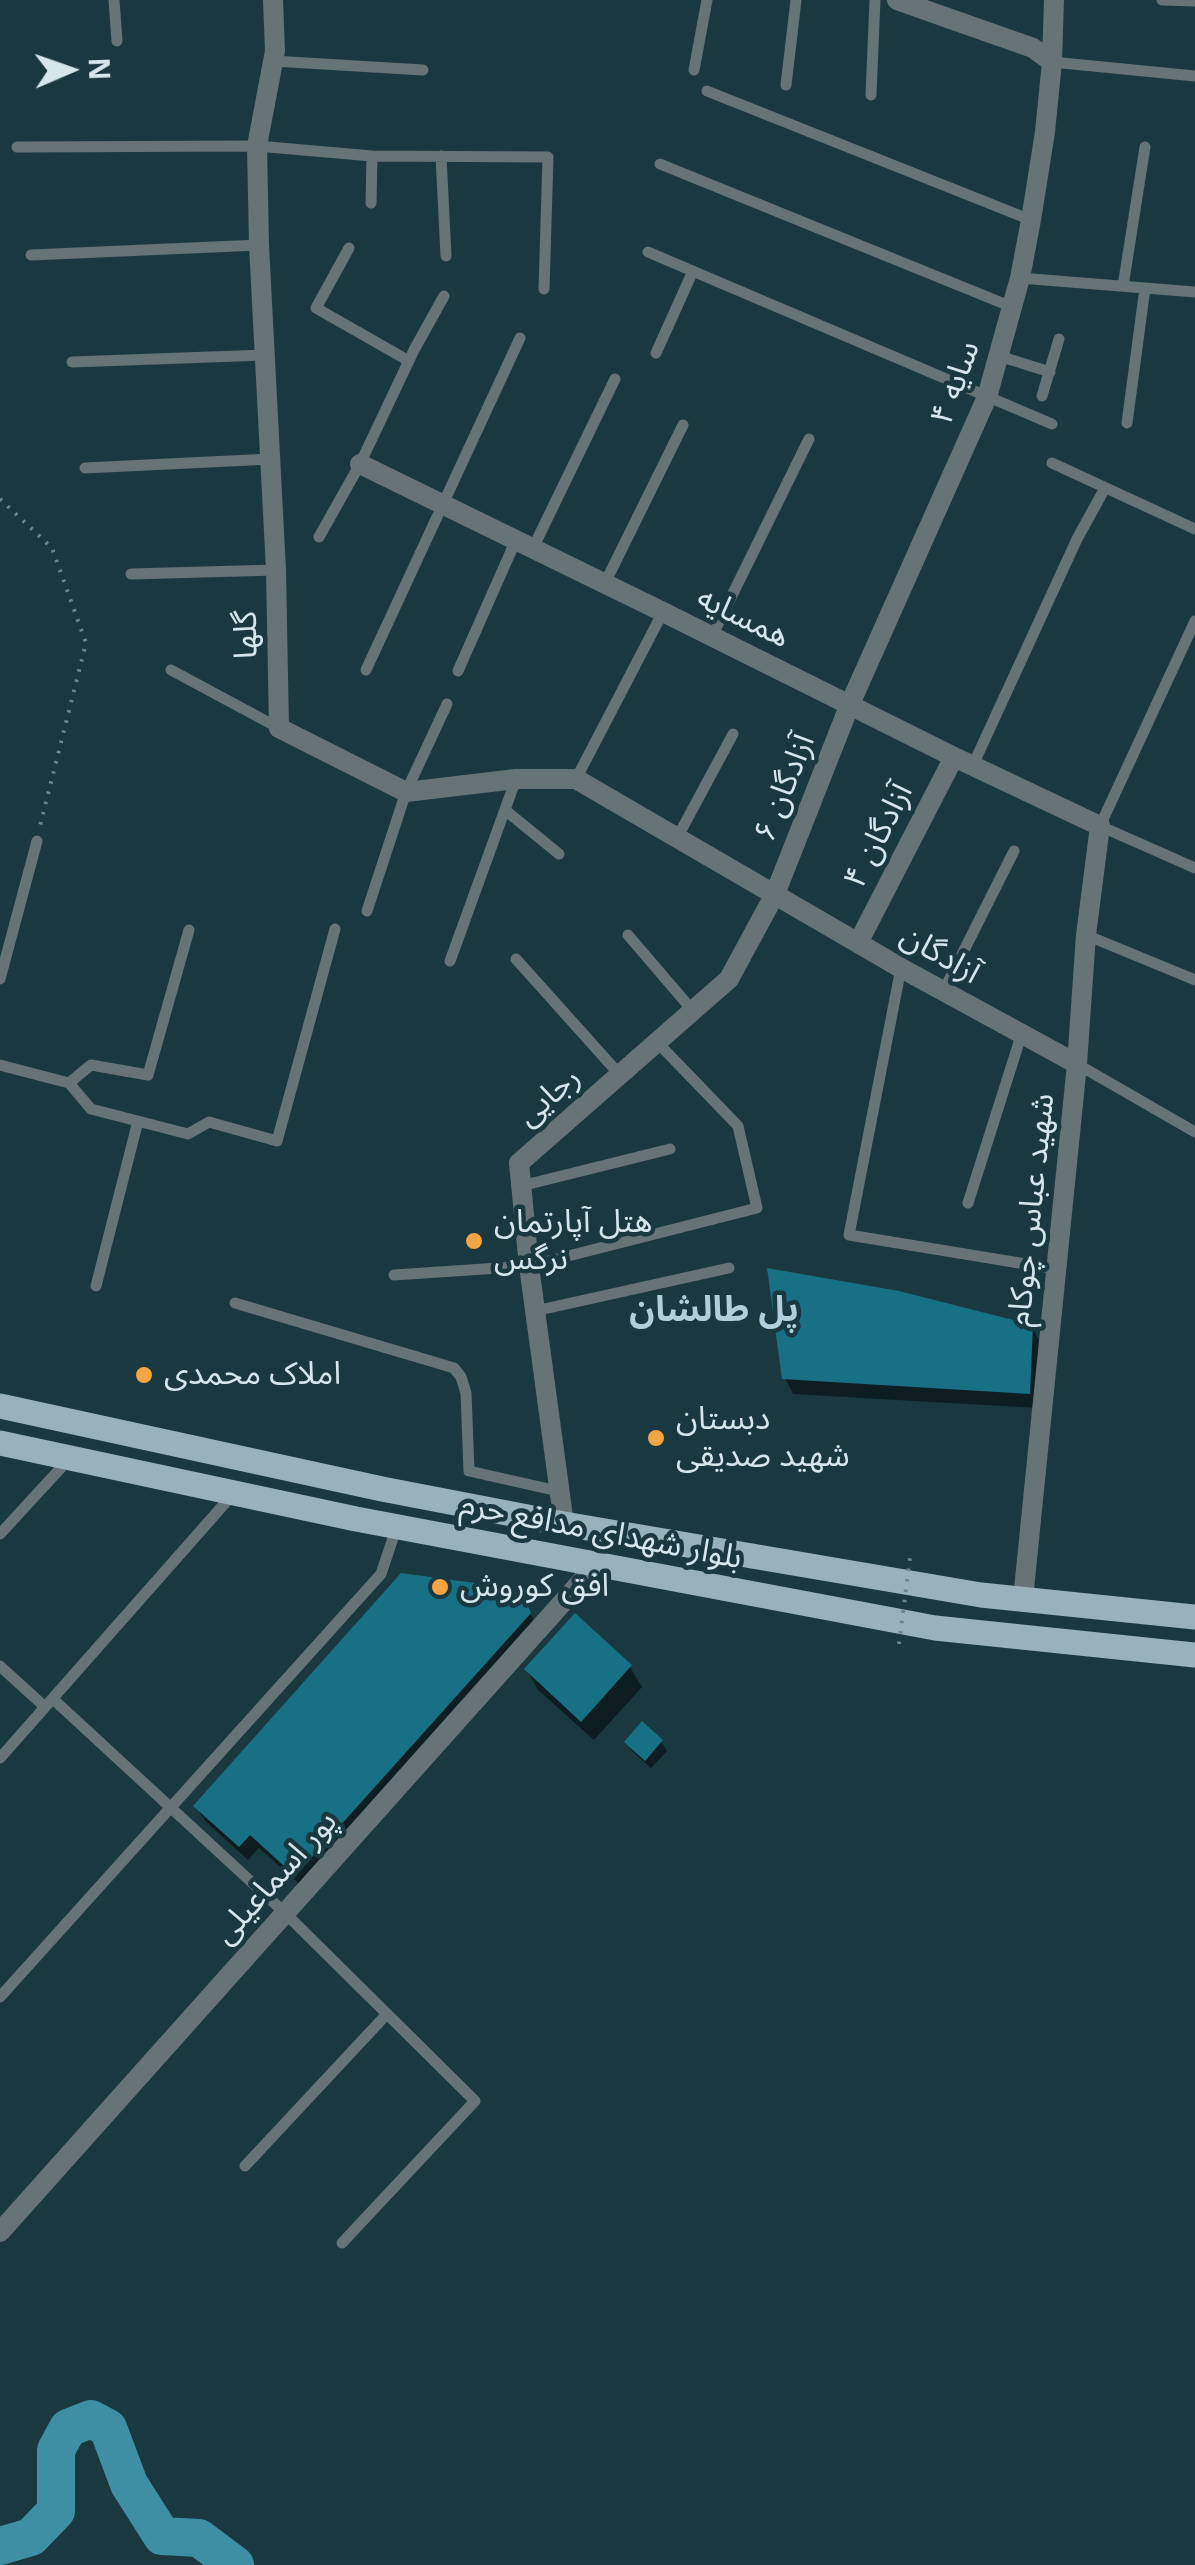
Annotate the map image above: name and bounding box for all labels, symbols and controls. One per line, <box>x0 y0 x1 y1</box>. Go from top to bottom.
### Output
north arrow <box>20 20 120 120</box>
text: N <box>81 57 119 81</box>
street label: سایه ۴ <box>923 336 989 430</box>
street label: همسایه <box>690 579 796 657</box>
street label: گلها <box>227 611 267 659</box>
street label: آزادگان ۶ <box>746 729 824 847</box>
street label: آزادگان ۴ <box>836 777 922 895</box>
street label: آزادگان <box>893 917 987 993</box>
street label: رجایی <box>509 1059 589 1135</box>
street label: شهید عباس چوکام <box>1001 1092 1063 1328</box>
place label: هتل آپارتمان نرگس <box>494 1204 652 1279</box>
marker: هتل آپارتمان نرگس <box>463 1230 485 1252</box>
district label: پل طالشان <box>629 1290 799 1332</box>
place label: املاک محمدی <box>164 1356 341 1394</box>
marker: املاک محمدی <box>133 1364 155 1386</box>
place label: دبستان شهید صدیقی <box>676 1401 849 1476</box>
marker: دبستان شهید صدیقی <box>645 1427 667 1449</box>
street label: بلوار شهدای مدافع حرم <box>457 1486 745 1578</box>
place label: افق کوروش <box>460 1568 609 1606</box>
marker: افق کوروش <box>429 1576 451 1598</box>
street label: پور اسماعیلی <box>206 1803 346 1953</box>

